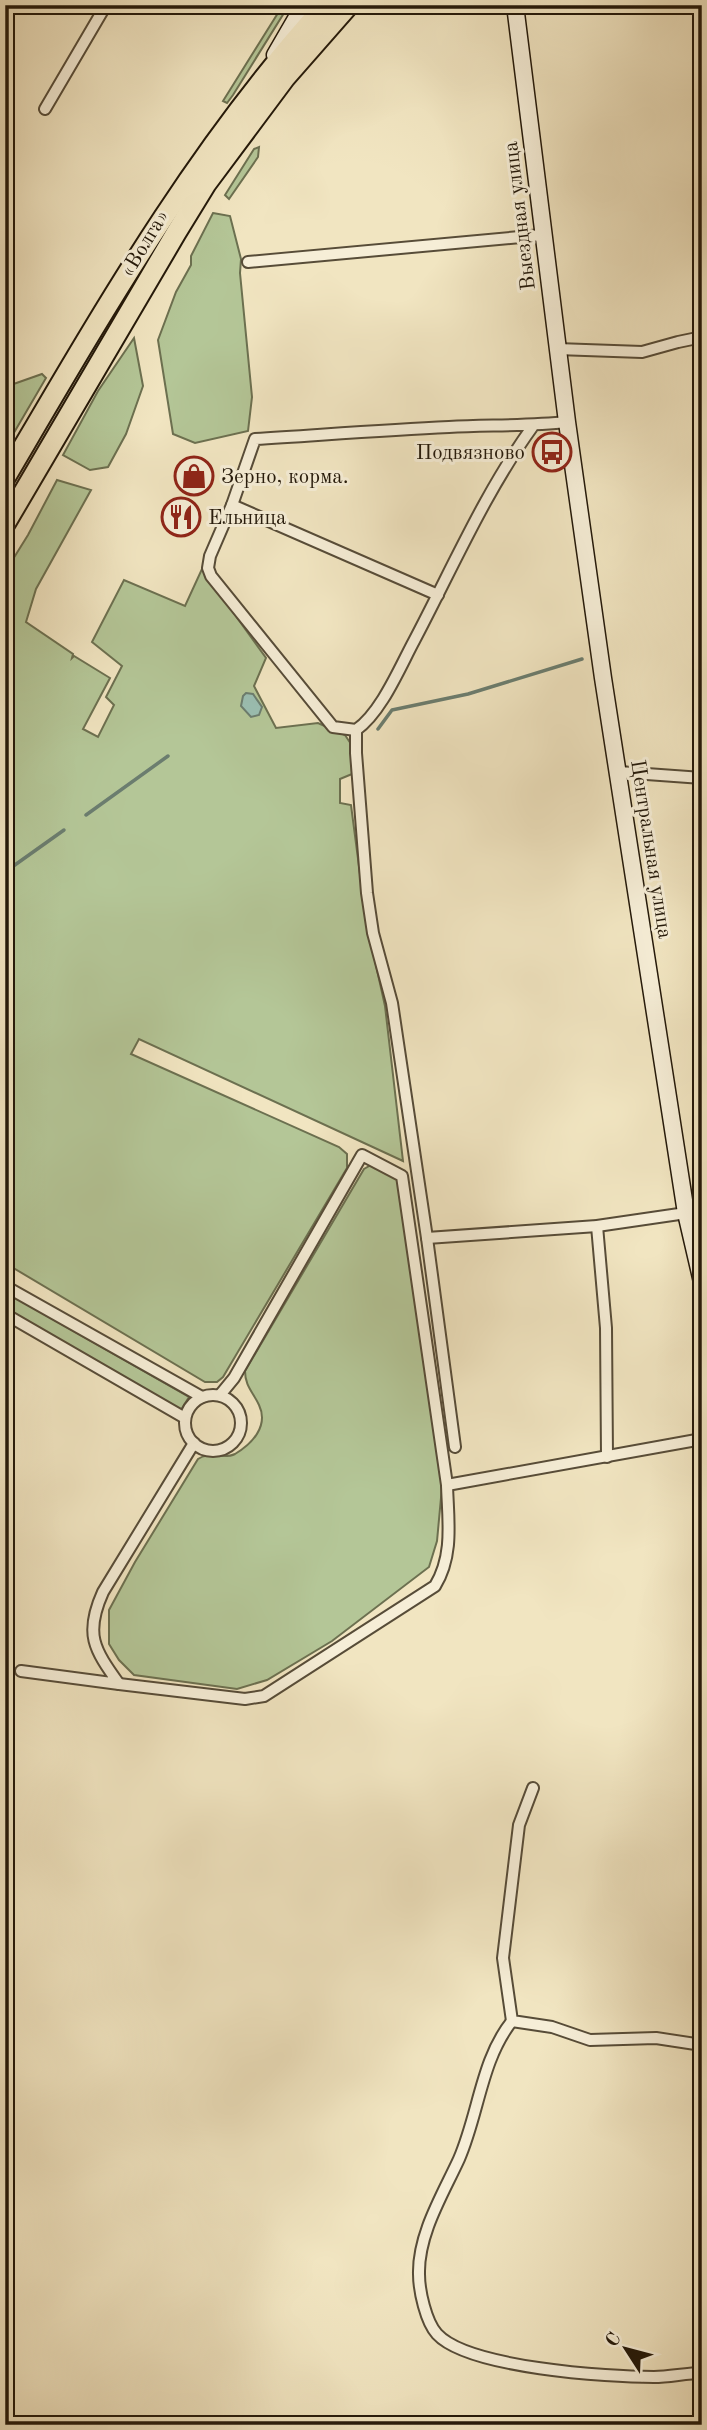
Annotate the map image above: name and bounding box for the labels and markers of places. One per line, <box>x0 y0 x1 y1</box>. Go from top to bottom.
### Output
bus stop icon: Подвязново <box>531 431 573 473</box>
place label: Подвязново <box>416 443 525 464</box>
shop icon: Зерно, корма. <box>173 455 215 497</box>
place label: Зерно, корма. <box>221 467 349 488</box>
restaurant icon: Ельница <box>160 496 202 538</box>
place label: Ельница <box>208 508 286 529</box>

